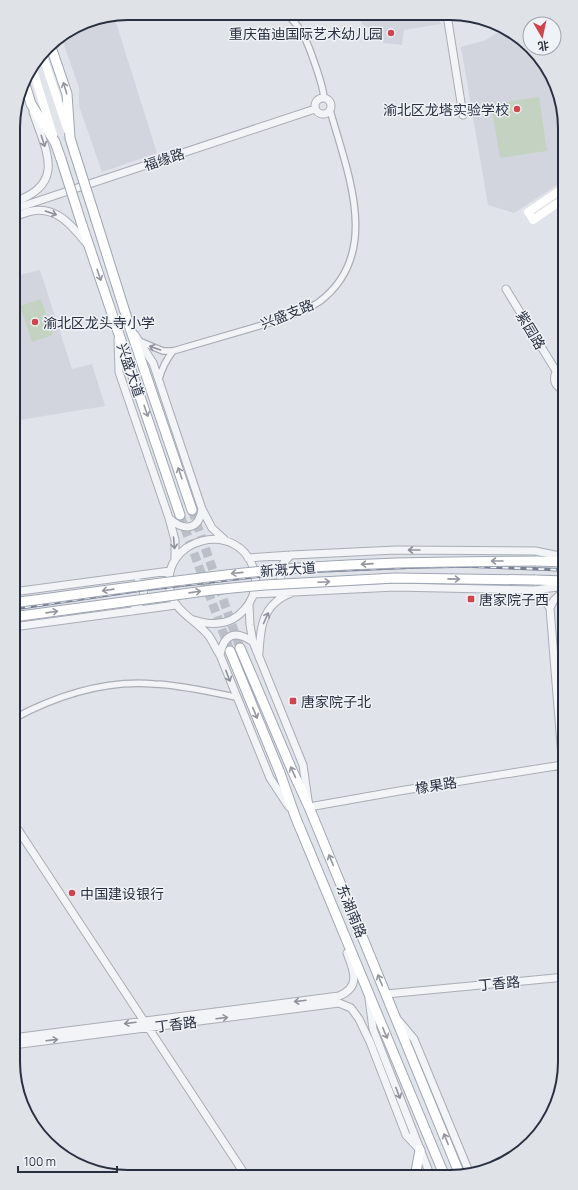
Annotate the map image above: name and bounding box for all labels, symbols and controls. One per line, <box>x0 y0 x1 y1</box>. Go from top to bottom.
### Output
north arrow <box>522 16 562 56</box>
place label: 重庆笛迪国际艺术幼儿园 <box>229 24 383 43</box>
marker: 重庆笛迪国际艺术幼儿园 <box>386 28 396 38</box>
text: 北 <box>537 38 550 55</box>
one-way arrow <box>61 82 68 95</box>
place label: 渝北区龙塔实验学校 <box>383 100 509 119</box>
marker: 渝北区龙塔实验学校 <box>512 104 522 114</box>
one-way arrow <box>39 135 47 147</box>
street label: 福缘路 <box>141 143 187 175</box>
one-way arrow <box>45 209 57 217</box>
one-way arrow <box>96 268 104 280</box>
street label: 兴盛支路 <box>257 295 317 333</box>
street label: 紫园路 <box>512 307 550 353</box>
place label: 渝北区龙头寺小学 <box>43 313 155 332</box>
marker: 渝北区龙头寺小学 <box>30 317 40 327</box>
street label: 兴盛大道 <box>113 340 149 400</box>
one-way arrow <box>149 344 162 351</box>
one-way arrow <box>142 405 150 417</box>
one-way arrow <box>175 468 183 480</box>
one-way arrow <box>171 536 178 549</box>
one-way arrow <box>408 547 421 554</box>
one-way arrow <box>491 557 504 565</box>
street label: 新溉大道 <box>259 558 317 580</box>
one-way arrow <box>361 560 374 567</box>
one-way arrow <box>231 570 244 577</box>
one-way arrow <box>447 575 460 582</box>
one-way arrow <box>317 578 330 585</box>
one-way arrow <box>102 586 115 594</box>
one-way arrow <box>188 588 201 596</box>
place label: 唐家院子西 <box>479 590 549 609</box>
marker: 唐家院子西 <box>466 594 476 604</box>
one-way arrow <box>45 608 58 616</box>
one-way arrow <box>262 612 270 624</box>
one-way arrow <box>225 670 233 682</box>
place label: 唐家院子北 <box>301 692 371 711</box>
marker: 唐家院子北 <box>288 696 298 706</box>
one-way arrow <box>252 707 260 719</box>
one-way arrow <box>288 766 296 778</box>
street label: 橡果路 <box>414 772 458 798</box>
one-way arrow <box>327 854 334 866</box>
street label: 东湖南路 <box>333 881 371 941</box>
place label: 中国建设银行 <box>80 884 164 903</box>
marker: 中国建设银行 <box>67 888 77 898</box>
street label: 丁香路 <box>477 972 521 994</box>
one-way arrow <box>376 975 384 987</box>
one-way arrow <box>294 997 307 1005</box>
street label: 丁香路 <box>154 1012 198 1036</box>
one-way arrow <box>215 1014 228 1022</box>
one-way arrow <box>124 1019 137 1027</box>
one-way arrow <box>382 1027 390 1039</box>
one-way arrow <box>45 1036 58 1044</box>
one-way arrow <box>394 1087 402 1099</box>
one-way arrow <box>441 1134 449 1146</box>
scale bar <box>18 1148 117 1174</box>
text: 100 m <box>24 1153 56 1170</box>

